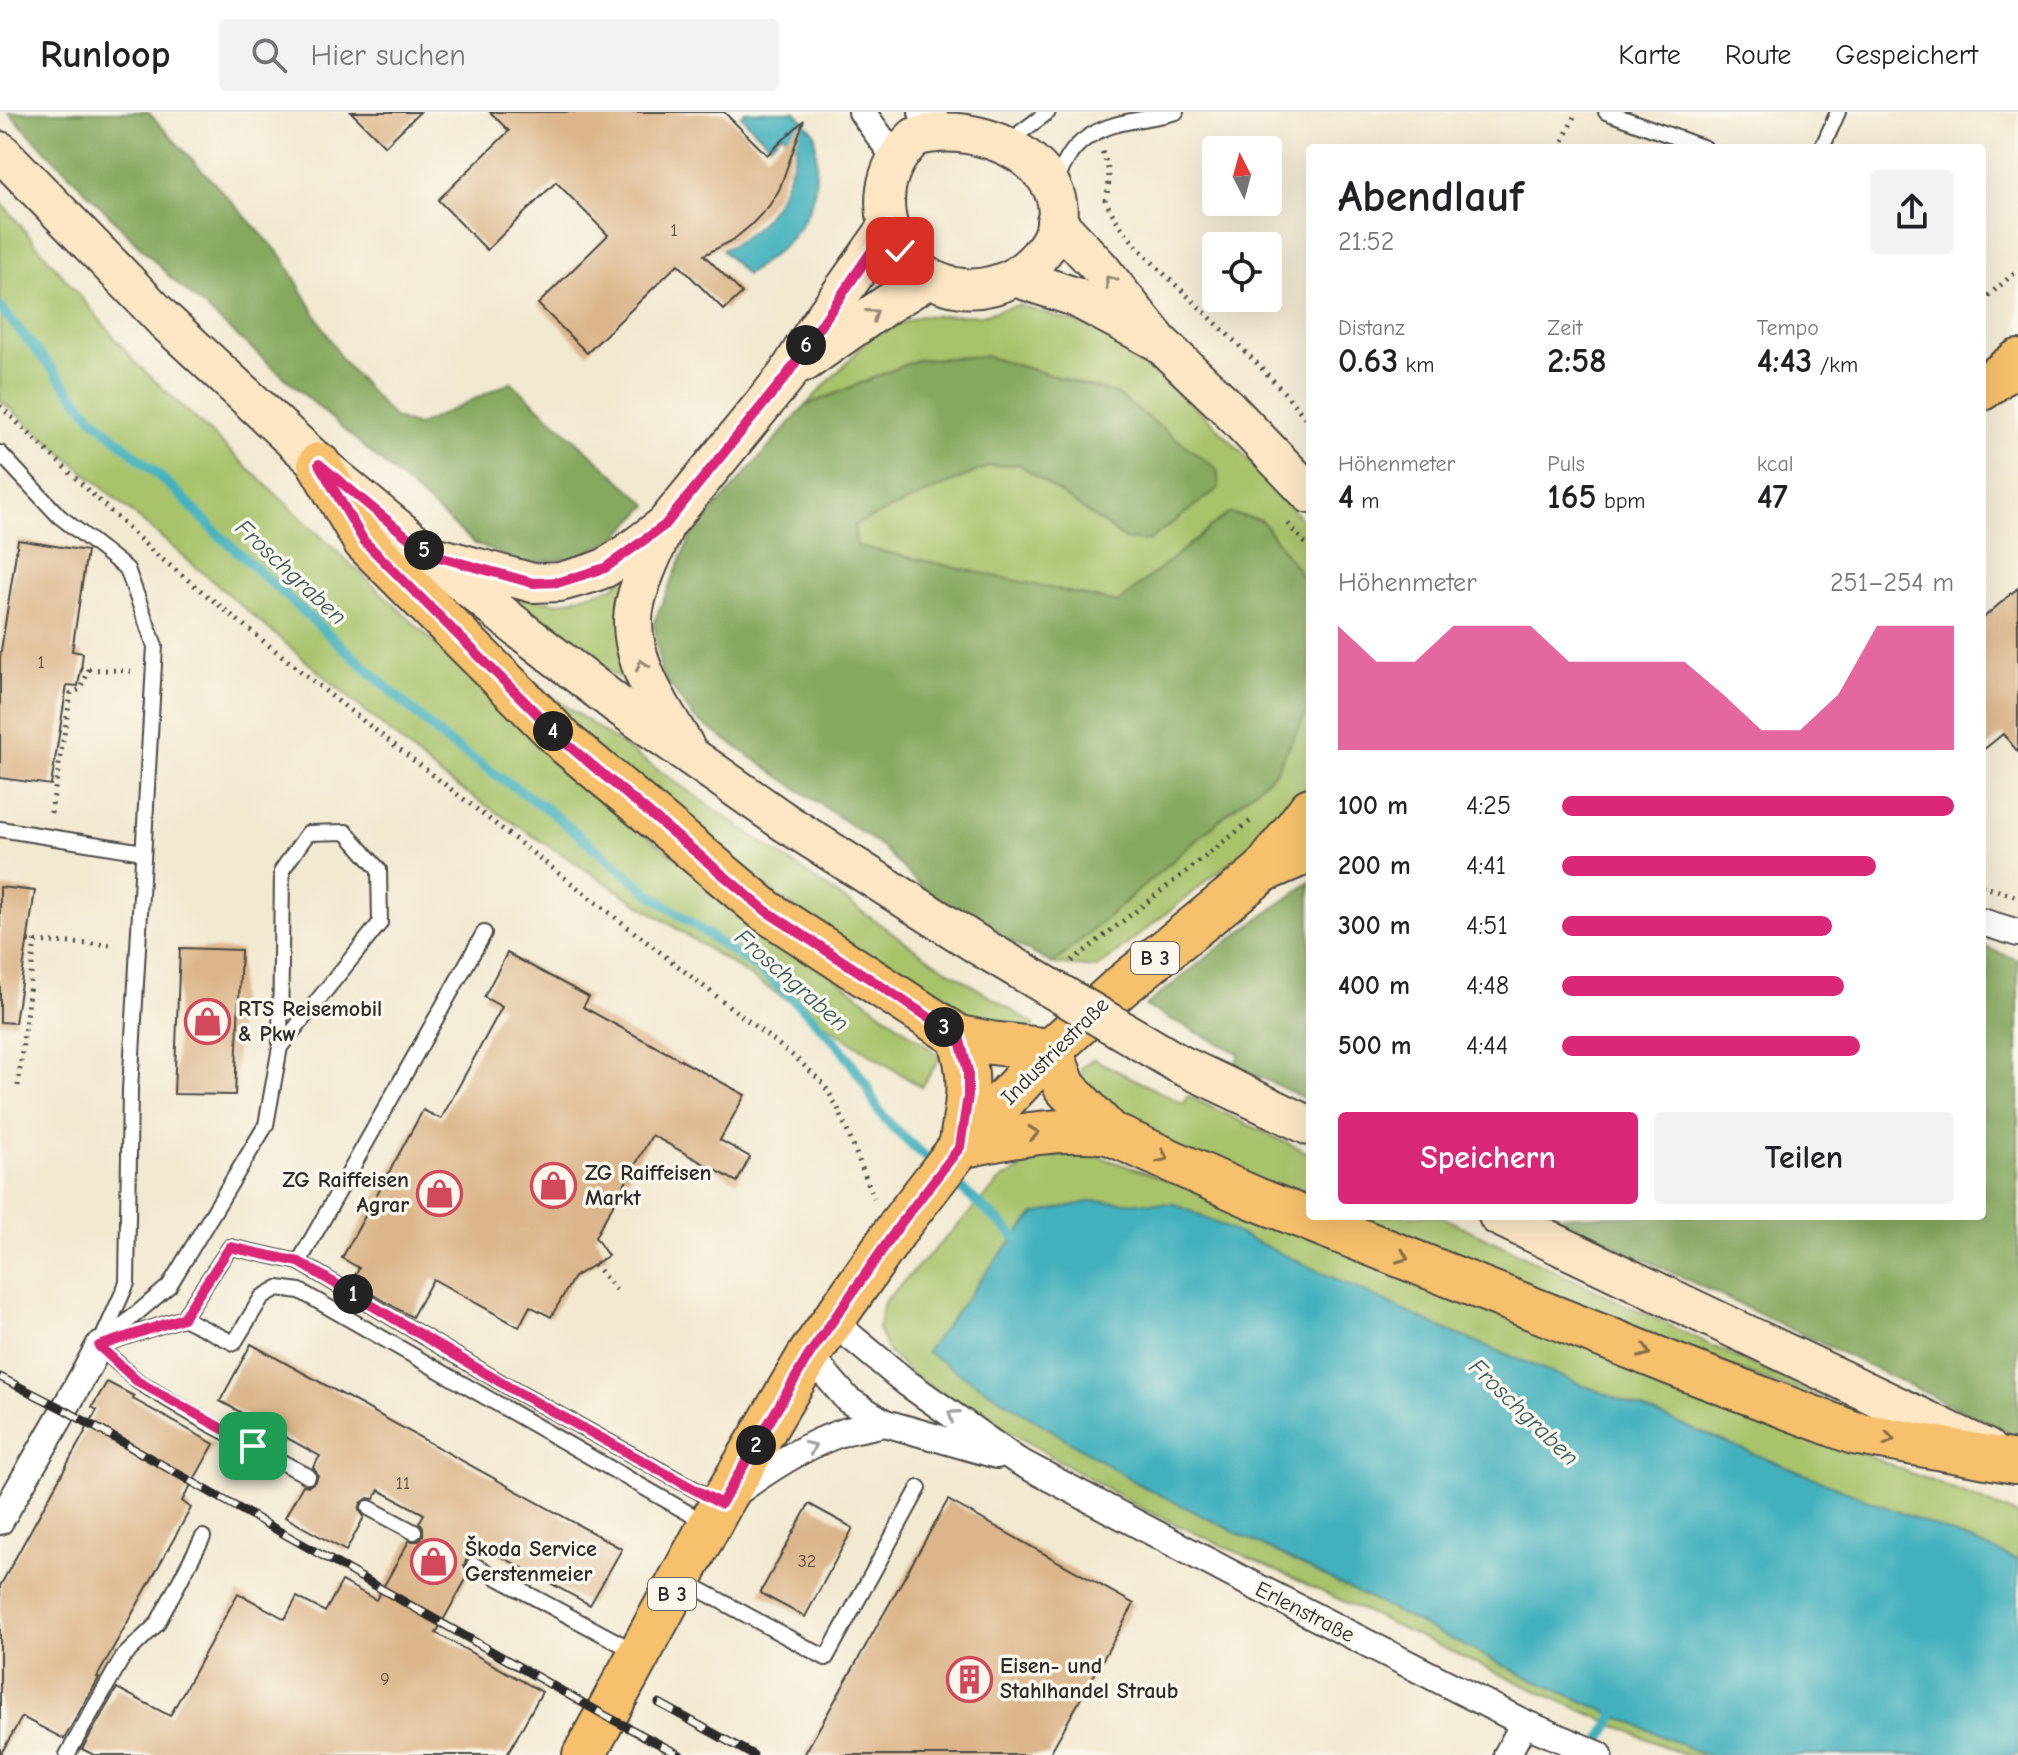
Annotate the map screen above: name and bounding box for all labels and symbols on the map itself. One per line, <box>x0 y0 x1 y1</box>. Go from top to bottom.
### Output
north arrow <box>1202 136 1282 216</box>
pin <box>866 217 934 285</box>
house number: 1 <box>670 220 678 241</box>
one-way arrow <box>1106 275 1120 290</box>
one-way arrow <box>865 309 879 324</box>
pin: 6 <box>786 325 826 365</box>
water label: Froschgraben <box>230 513 352 631</box>
pin: 5 <box>404 530 444 570</box>
house number: 1 <box>37 652 45 673</box>
one-way arrow <box>635 658 651 672</box>
pin: 4 <box>533 711 573 751</box>
water label: Froschgraben <box>729 923 855 1037</box>
road number: B 3 <box>1131 942 1179 974</box>
street label: Industriestraße <box>996 992 1114 1110</box>
place label: RTS Reisemobil & Pkw <box>238 996 382 1047</box>
shop icon: RTS Reisemobil & Pkw <box>183 998 231 1046</box>
pin: 3 <box>924 1007 964 1047</box>
one-way arrow <box>1028 1125 1041 1142</box>
one-way arrow <box>1154 1147 1169 1163</box>
place label: ZG Raiffeisen Markt <box>585 1160 711 1211</box>
shop icon: ZG Raiffeisen Markt <box>530 1162 578 1210</box>
place label: ZG Raiffeisen Agrar <box>283 1167 409 1218</box>
shop icon: ZG Raiffeisen Agrar <box>416 1169 464 1217</box>
one-way arrow <box>1395 1247 1409 1264</box>
pin: 1 <box>333 1274 373 1314</box>
one-way arrow <box>1637 1343 1651 1359</box>
water label: Froschgraben <box>1463 1353 1585 1471</box>
one-way arrow <box>947 1410 961 1425</box>
pin <box>219 1412 287 1480</box>
pin: 2 <box>736 1425 776 1465</box>
one-way arrow <box>1882 1430 1896 1447</box>
one-way arrow <box>802 1442 817 1457</box>
house number: 11 <box>396 1473 410 1494</box>
place label: Škoda Service Gerstenmeier <box>465 1535 597 1587</box>
shop icon: Škoda Service Gerstenmeier <box>410 1538 458 1586</box>
house number: 32 <box>798 1551 816 1572</box>
street label: Erlenstraße <box>1251 1576 1359 1648</box>
road number: B 3 <box>648 1578 696 1610</box>
place label: Eisen- und Stahlhandel Straub <box>1000 1653 1178 1704</box>
building icon: Eisen- und Stahlhandel Straub <box>945 1655 993 1703</box>
house number: 9 <box>380 1669 390 1690</box>

